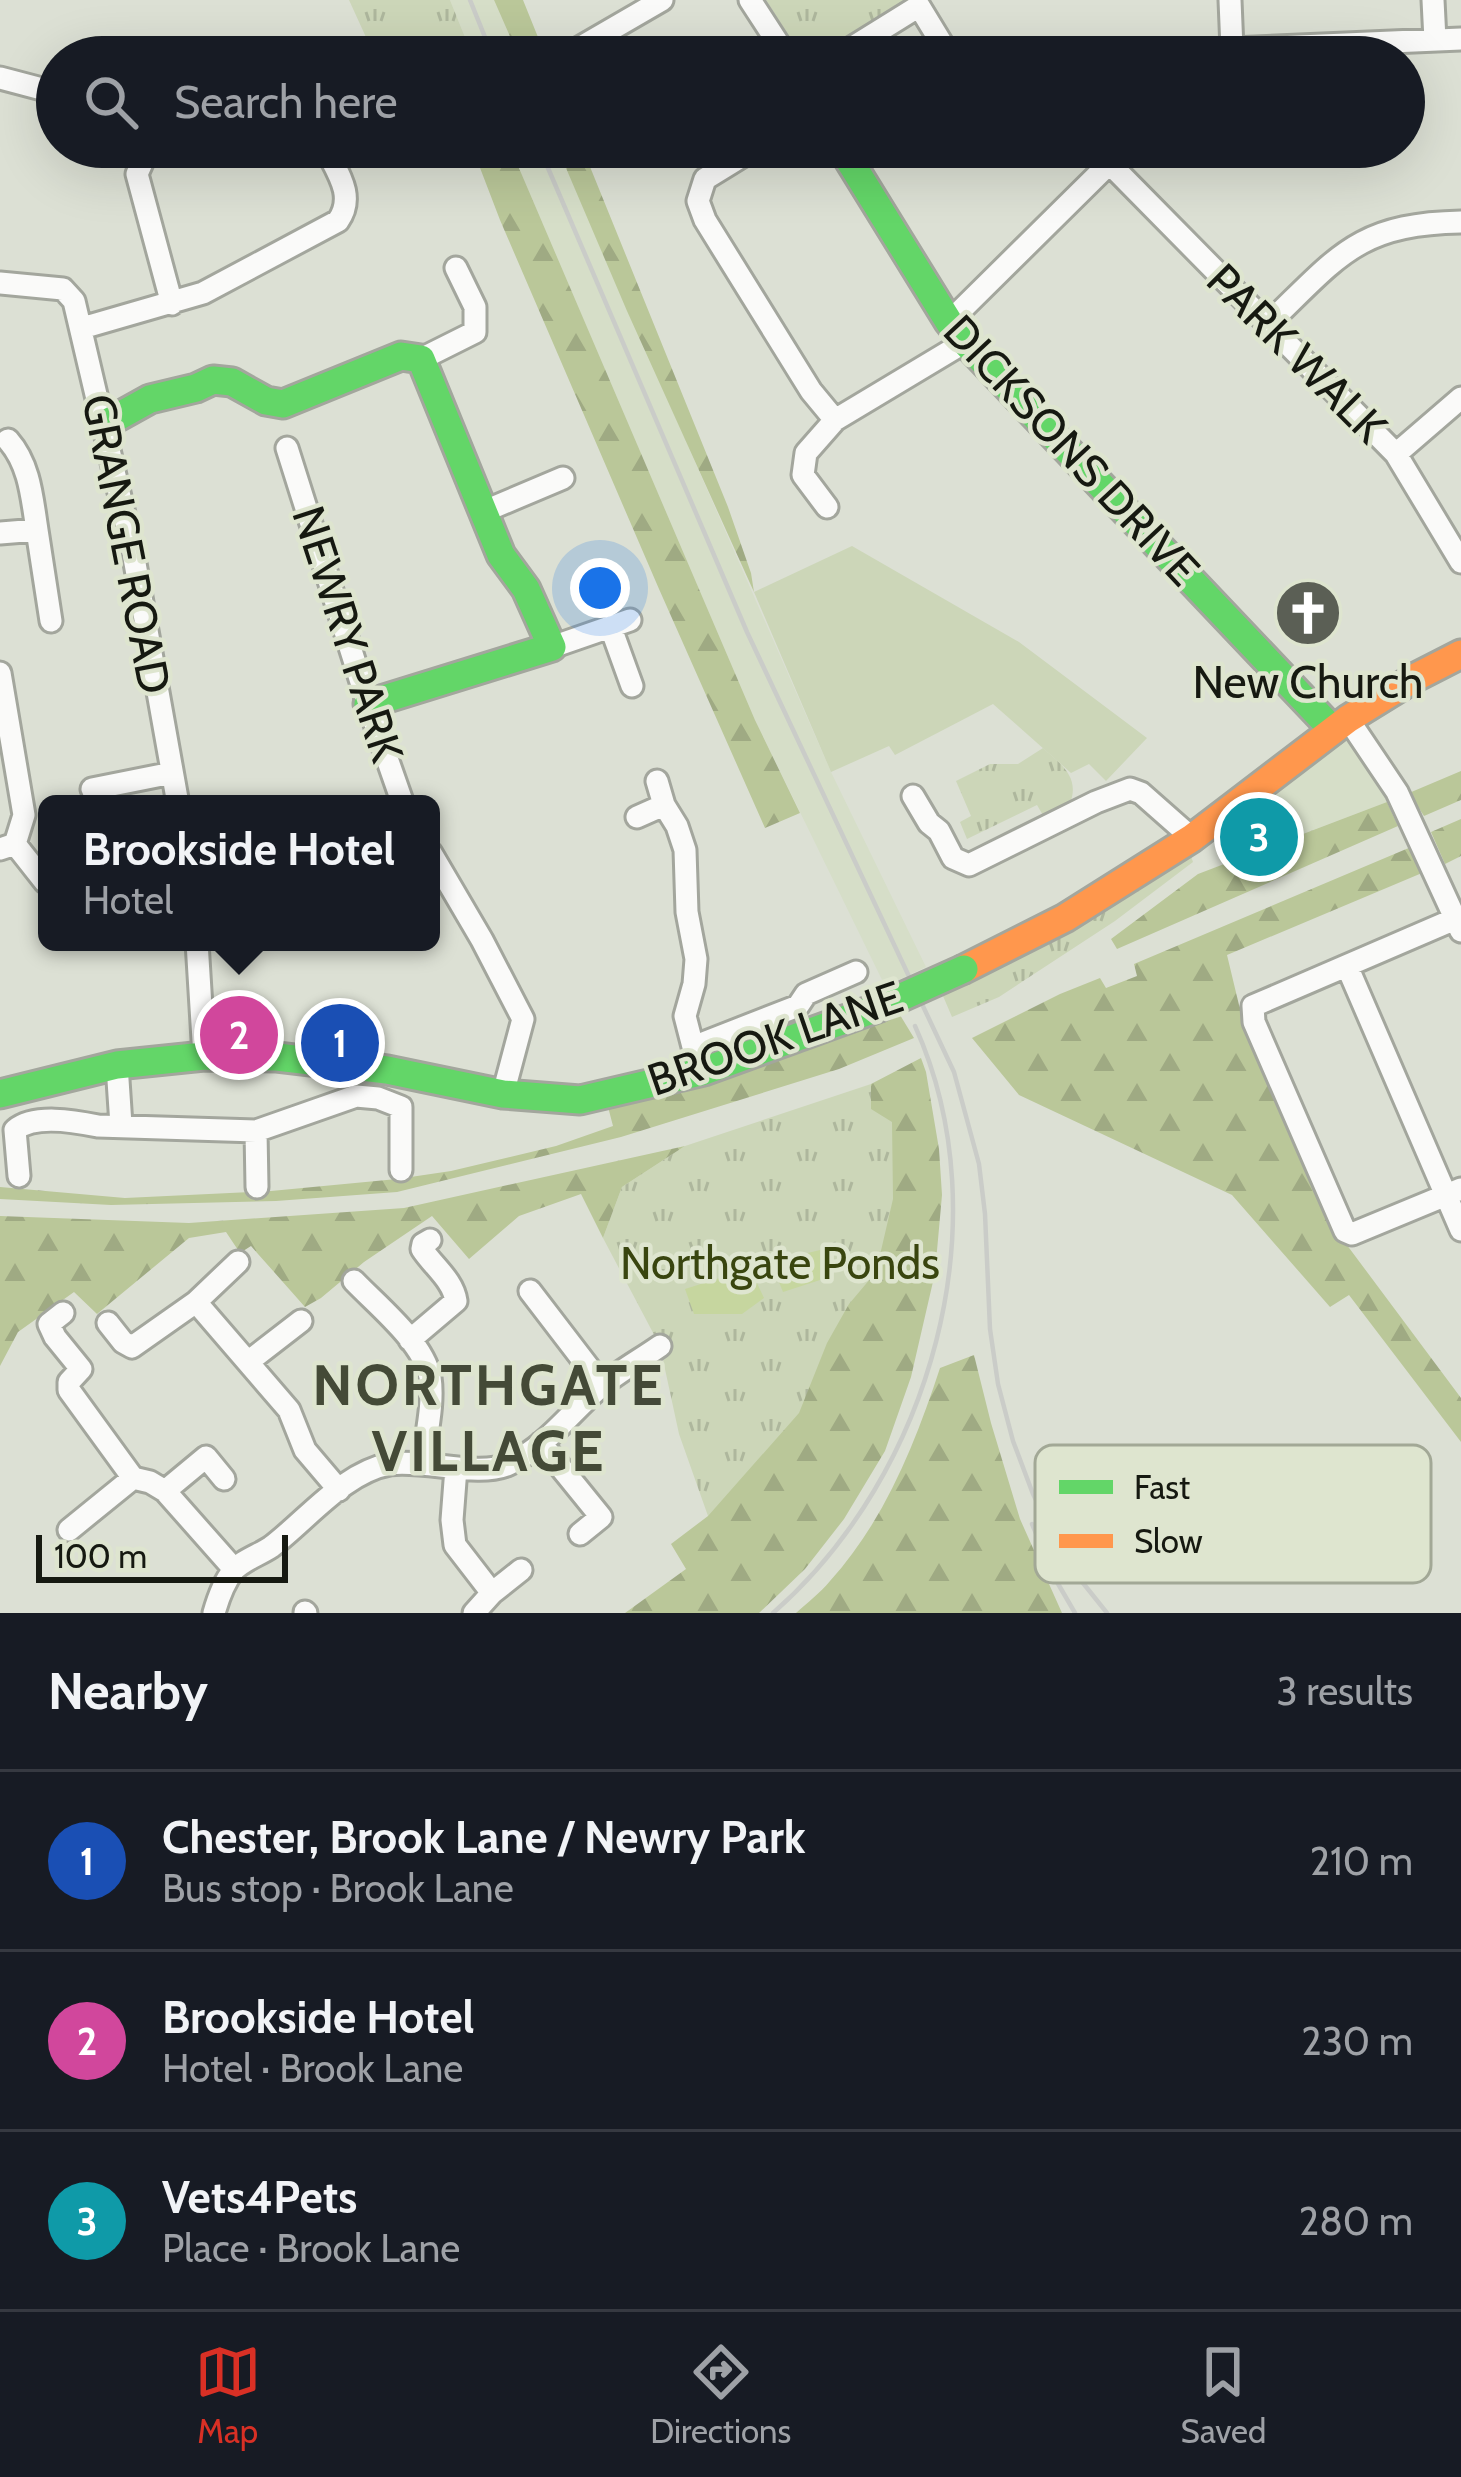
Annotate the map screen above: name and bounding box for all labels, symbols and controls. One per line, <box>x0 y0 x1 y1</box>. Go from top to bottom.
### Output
search box <box>36 36 1425 168</box>
icon: search <box>78 69 144 135</box>
text: Search here <box>174 75 398 129</box>
street label: PARK WALK <box>1196 252 1398 454</box>
street label: DICKSONS DRIVE <box>933 304 1211 596</box>
street label: GRANGE ROAD <box>72 390 182 698</box>
street label: NEWRY PARK <box>281 499 415 769</box>
your location <box>570 558 630 618</box>
church icon: New Church <box>1273 578 1343 648</box>
place label: New Church <box>1193 655 1424 709</box>
pin: 3 <box>1220 792 1298 882</box>
popup <box>38 795 440 951</box>
text: Brookside Hotel <box>83 822 395 876</box>
text: Hotel <box>83 876 173 924</box>
street label: BROOK LANE <box>641 969 909 1107</box>
pin: 2 <box>200 990 278 1080</box>
pin: 1 <box>301 998 379 1088</box>
park label: Northgate Ponds <box>620 1236 940 1290</box>
district label: NORTHGATE VILLAGE <box>312 1350 666 1485</box>
legend <box>1035 1445 1431 1583</box>
text: Fast <box>1134 1467 1190 1507</box>
text: Slow <box>1134 1521 1203 1561</box>
scale bar <box>36 1529 288 1582</box>
text: 100 m <box>54 1536 147 1576</box>
text: Nearby <box>48 1660 208 1722</box>
text: 3 results <box>1276 1667 1413 1715</box>
text: Chester, Brook Lane / Newry Park <box>162 1810 806 1864</box>
text: 1 <box>80 1837 94 1885</box>
text: 210 m <box>1310 1837 1413 1885</box>
text: Bus stop · Brook Lane <box>162 1864 514 1912</box>
text: Brookside Hotel <box>162 1990 474 2044</box>
text: 2 <box>77 2017 97 2065</box>
text: 230 m <box>1301 2017 1413 2065</box>
text: Hotel · Brook Lane <box>162 2044 463 2092</box>
text: Vets4Pets <box>162 2170 357 2224</box>
text: 3 <box>76 2197 98 2245</box>
text: 280 m <box>1299 2197 1413 2245</box>
text: Place · Brook Lane <box>162 2224 460 2272</box>
tab: Map <box>195 2339 261 2451</box>
tab: Directions <box>650 2339 791 2451</box>
tab: Saved <box>1181 2339 1266 2451</box>

